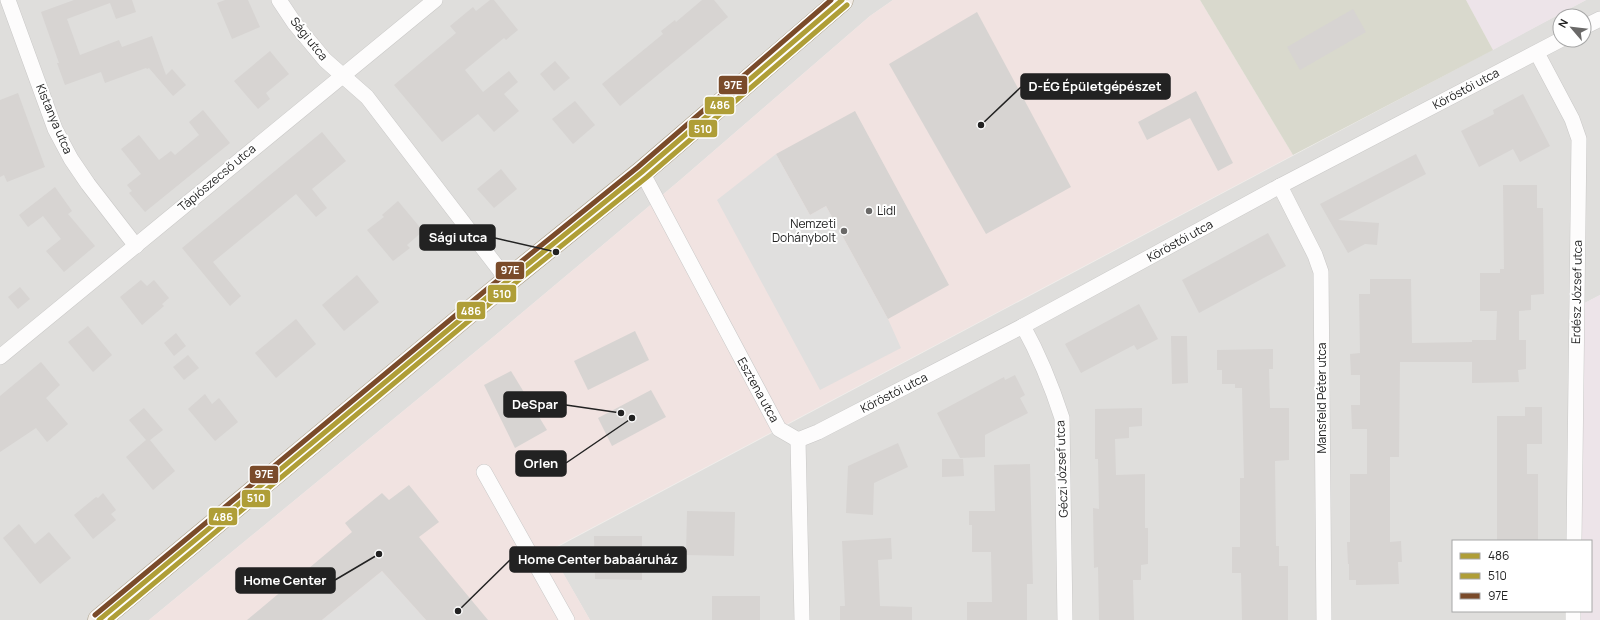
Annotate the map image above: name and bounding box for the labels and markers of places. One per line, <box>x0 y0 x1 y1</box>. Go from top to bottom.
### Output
callout: D-ÉG Épületgépészet <box>1021 74 1170 99</box>
place label: Lidl <box>877 202 896 219</box>
marker: Lidl <box>864 206 874 216</box>
place label: Nemzeti Dohánybolt <box>772 215 836 246</box>
callout: Sági utca <box>420 225 495 250</box>
marker: Nemzeti Dohánybolt <box>839 226 849 236</box>
callout: DeSpar <box>504 392 566 417</box>
callout: Orlen <box>516 451 566 476</box>
callout: Home Center babaáruház <box>510 547 686 572</box>
callout: Home Center <box>236 568 335 593</box>

